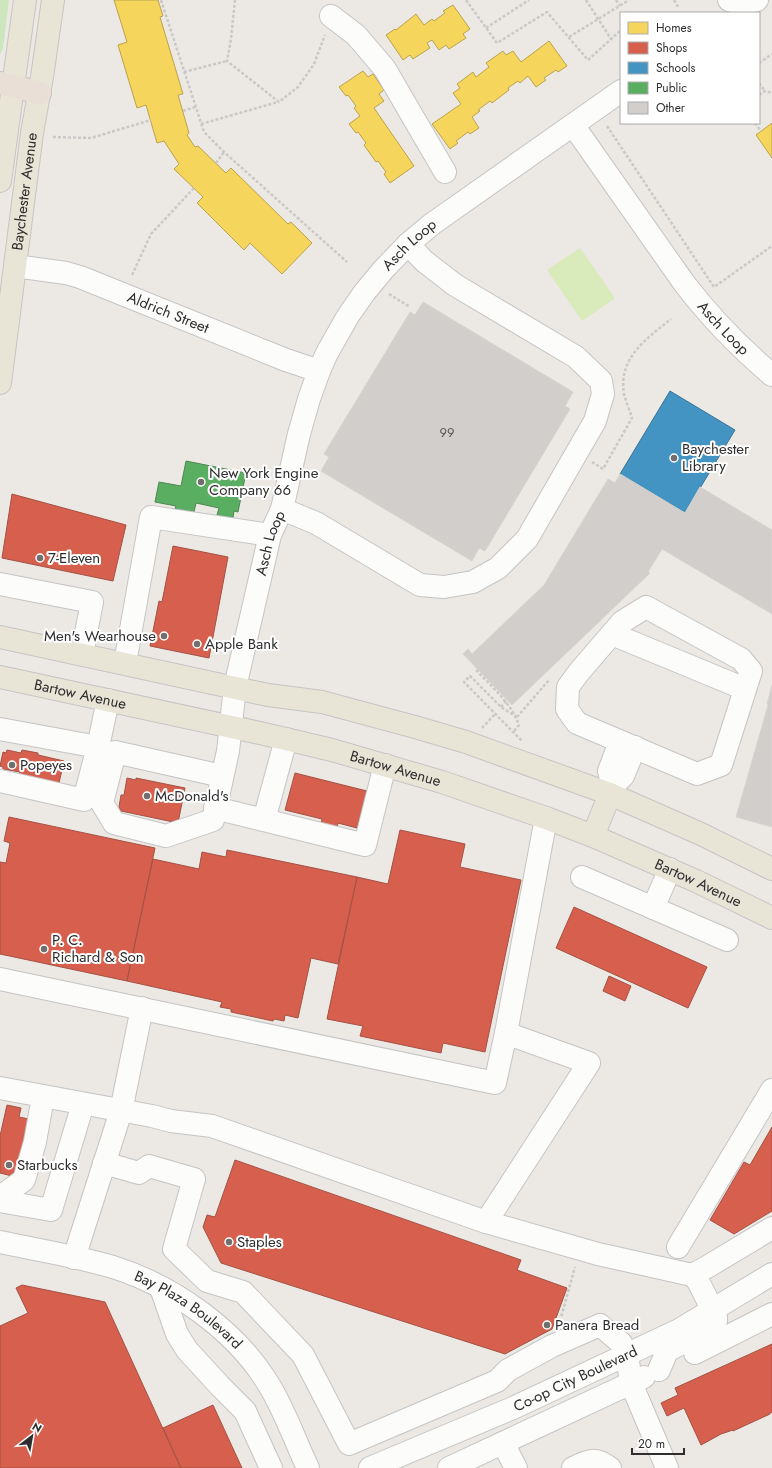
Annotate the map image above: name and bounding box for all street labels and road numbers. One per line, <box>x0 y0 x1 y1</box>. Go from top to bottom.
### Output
street label: Baychester Avenue <box>6 131 43 252</box>
street label: Asch Loop <box>377 214 441 276</box>
street label: Aldrich Street <box>124 286 213 339</box>
street label: Asch Loop <box>692 296 755 361</box>
street label: Asch Loop <box>250 507 291 578</box>
street label: Bartow Avenue <box>32 674 129 715</box>
street label: Bartow Avenue <box>347 745 444 792</box>
street label: Bartow Avenue <box>651 853 746 913</box>
street label: Bay Plaza Boulevard <box>131 1265 247 1354</box>
street label: Co-op City Boulevard <box>510 1340 641 1417</box>

